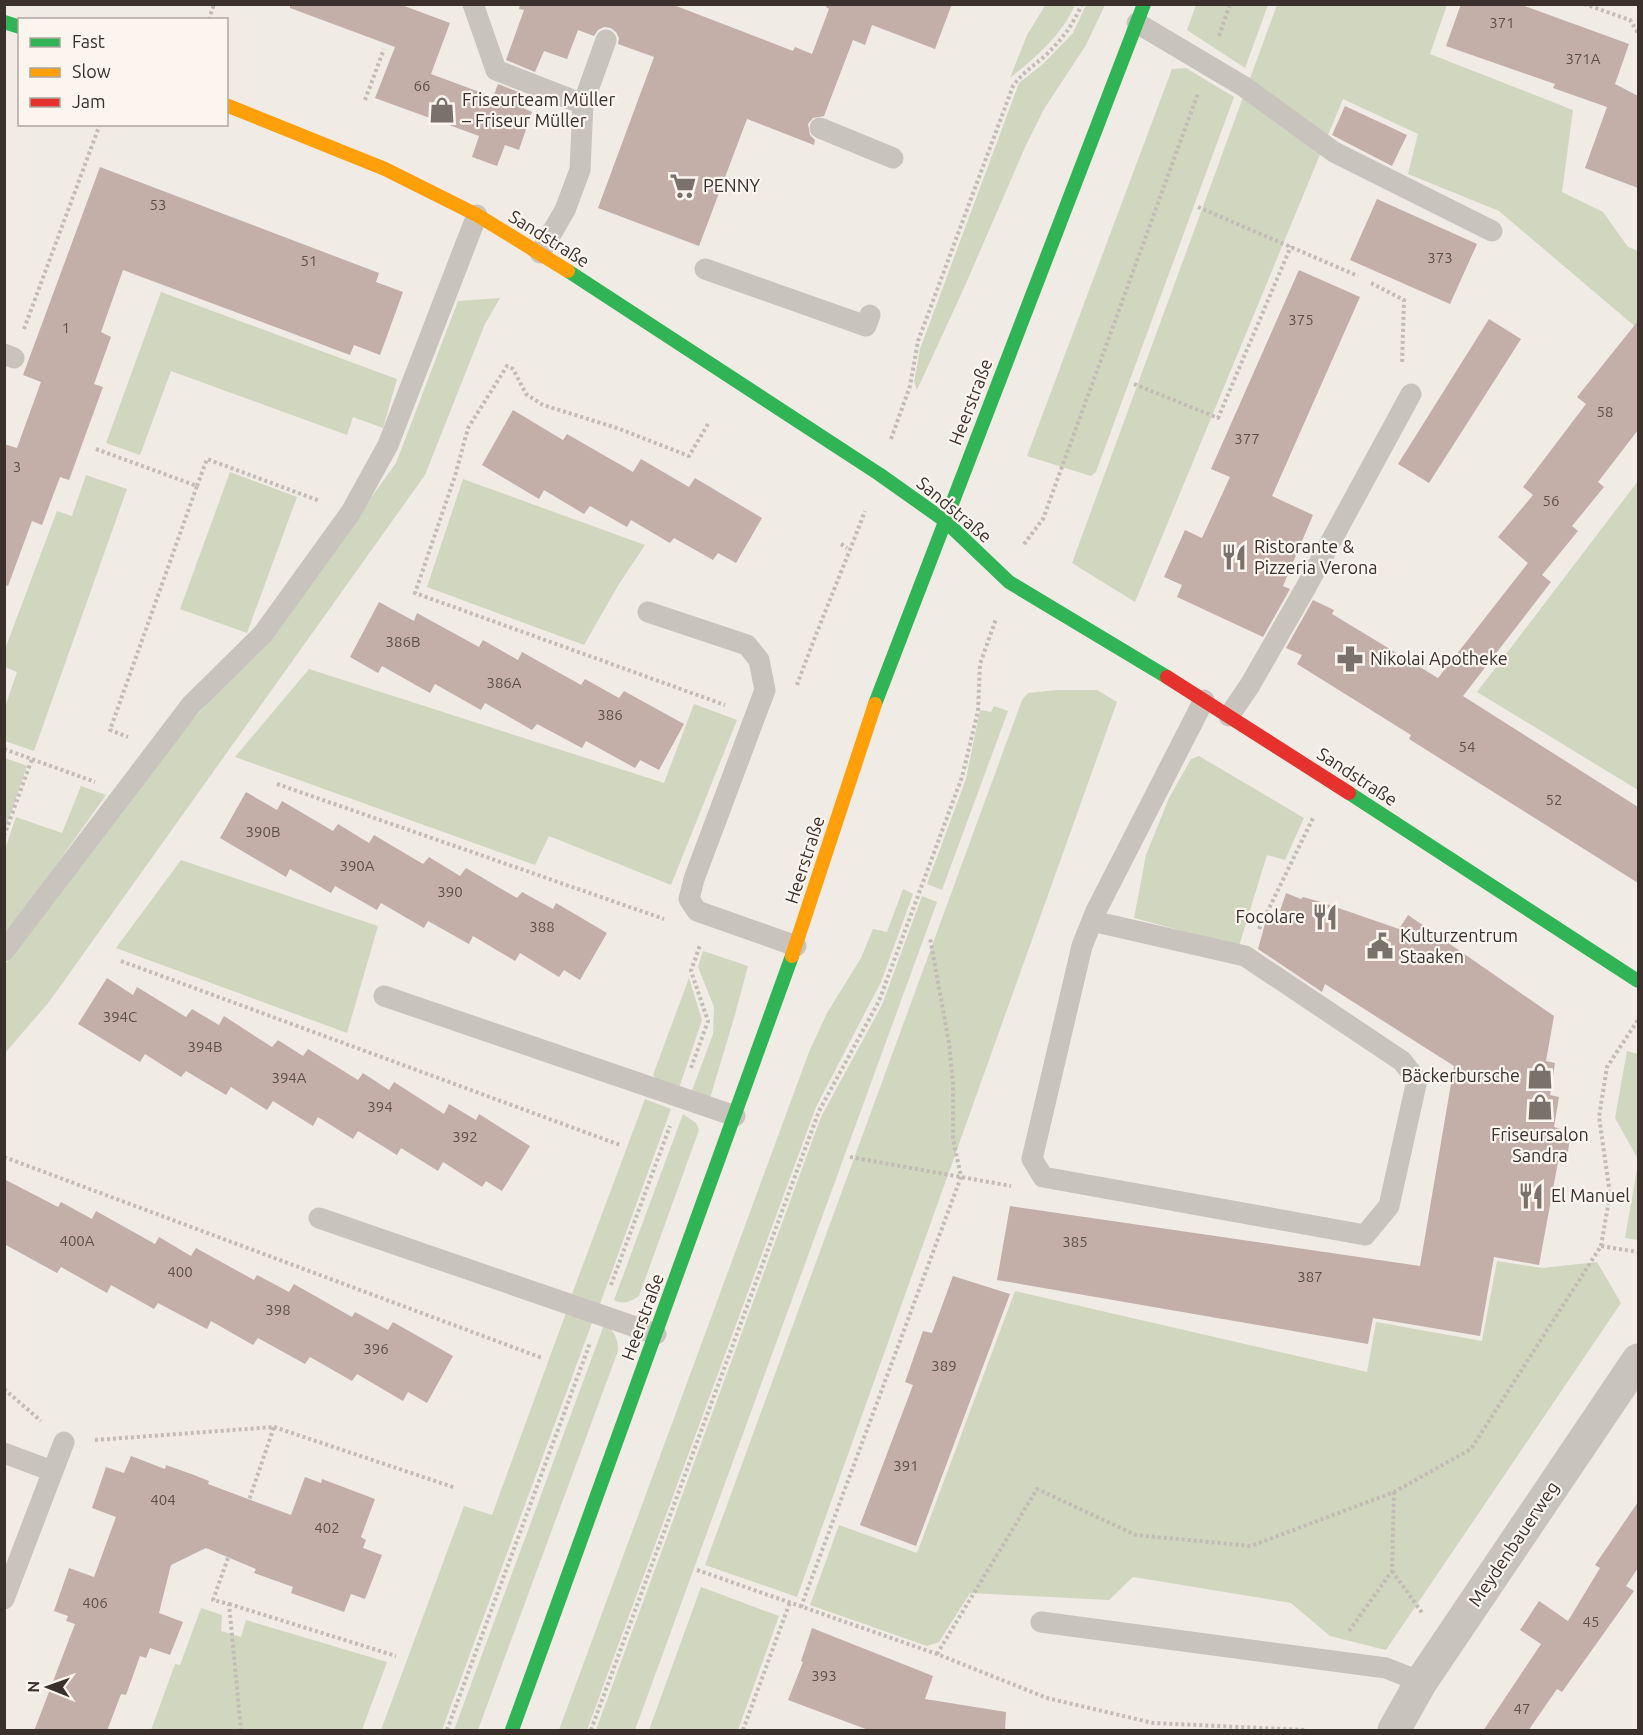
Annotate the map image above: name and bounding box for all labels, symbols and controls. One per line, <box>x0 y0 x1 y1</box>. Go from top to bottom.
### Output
house number: 371 <box>1489 14 1515 31</box>
legend <box>18 18 228 126</box>
text: Fast <box>72 31 105 51</box>
house number: 371A <box>1565 50 1601 67</box>
text: Slow <box>72 61 111 81</box>
house number: 66 <box>414 77 430 94</box>
place label: Friseurteam Müller – Friseur Müller <box>461 89 615 130</box>
text: Jam <box>72 91 106 111</box>
shop icon: Friseurteam Müller – Friseur Müller <box>427 95 457 125</box>
supermarket icon: PENNY <box>668 171 698 201</box>
place label: PENNY <box>703 175 761 195</box>
house number: 53 <box>150 196 166 213</box>
street label: Sandstraße <box>506 205 594 271</box>
house number: 373 <box>1427 249 1453 266</box>
house number: 51 <box>301 252 317 269</box>
house number: 375 <box>1288 311 1314 328</box>
house number: 1 <box>62 319 70 336</box>
street label: Heerstraße <box>944 356 996 448</box>
house number: 58 <box>1597 403 1613 420</box>
house number: 377 <box>1234 430 1260 447</box>
house number: 3 <box>13 458 21 475</box>
street label: Sandstraße <box>913 472 996 546</box>
house number: 56 <box>1543 492 1559 509</box>
place label: Ristorante & Pizzeria Verona <box>1254 536 1378 577</box>
restaurant icon: Ristorante & Pizzeria Verona <box>1219 542 1249 572</box>
house number: 386B <box>386 633 420 650</box>
pharmacy icon: Nikolai Apotheke <box>1335 644 1365 674</box>
place label: Nikolai Apotheke <box>1370 648 1508 668</box>
house number: 386A <box>486 674 522 691</box>
house number: 386 <box>597 706 623 723</box>
house number: 54 <box>1459 738 1475 755</box>
street label: Sandstraße <box>1314 743 1401 809</box>
house number: 52 <box>1546 791 1562 808</box>
street label: Heerstraße <box>780 813 828 906</box>
house number: 390B <box>246 823 280 840</box>
house number: 390A <box>339 857 375 874</box>
house number: 390 <box>437 883 463 900</box>
restaurant icon: Focolare <box>1310 902 1340 932</box>
place label: Focolare <box>1235 906 1305 926</box>
house number: 388 <box>529 918 555 935</box>
place label: Kulturzentrum Staaken <box>1400 925 1518 966</box>
public building icon: Kulturzentrum Staaken <box>1365 931 1395 961</box>
house number: 394C <box>103 1008 137 1025</box>
house number: 394B <box>188 1038 222 1055</box>
shop icon: Bäckerbursche <box>1525 1061 1555 1091</box>
place label: Bäckerbursche <box>1401 1065 1520 1085</box>
house number: 394A <box>271 1069 307 1086</box>
shop icon: Friseursalon Sandra <box>1525 1092 1555 1122</box>
house number: 394 <box>367 1098 393 1115</box>
place label: Friseursalon Sandra <box>1491 1124 1589 1165</box>
house number: 392 <box>452 1128 478 1145</box>
restaurant icon: El Manuel <box>1516 1181 1546 1211</box>
place label: El Manuel <box>1551 1185 1630 1205</box>
house number: 400A <box>59 1232 95 1249</box>
house number: 385 <box>1062 1233 1088 1250</box>
house number: 400 <box>167 1263 193 1280</box>
house number: 387 <box>1297 1268 1323 1285</box>
street label: Heerstraße <box>617 1270 667 1363</box>
house number: 398 <box>265 1301 291 1318</box>
house number: 396 <box>363 1340 389 1357</box>
house number: 389 <box>931 1357 957 1374</box>
house number: 391 <box>893 1457 919 1474</box>
street label: Meydenbauerweg <box>1464 1477 1562 1610</box>
house number: 404 <box>150 1491 176 1508</box>
house number: 402 <box>314 1519 340 1536</box>
house number: 406 <box>82 1594 108 1611</box>
house number: 45 <box>1583 1613 1599 1630</box>
north arrow <box>18 1657 78 1717</box>
house number: 393 <box>811 1667 837 1684</box>
text: N <box>24 1681 42 1693</box>
house number: 47 <box>1514 1700 1530 1717</box>

